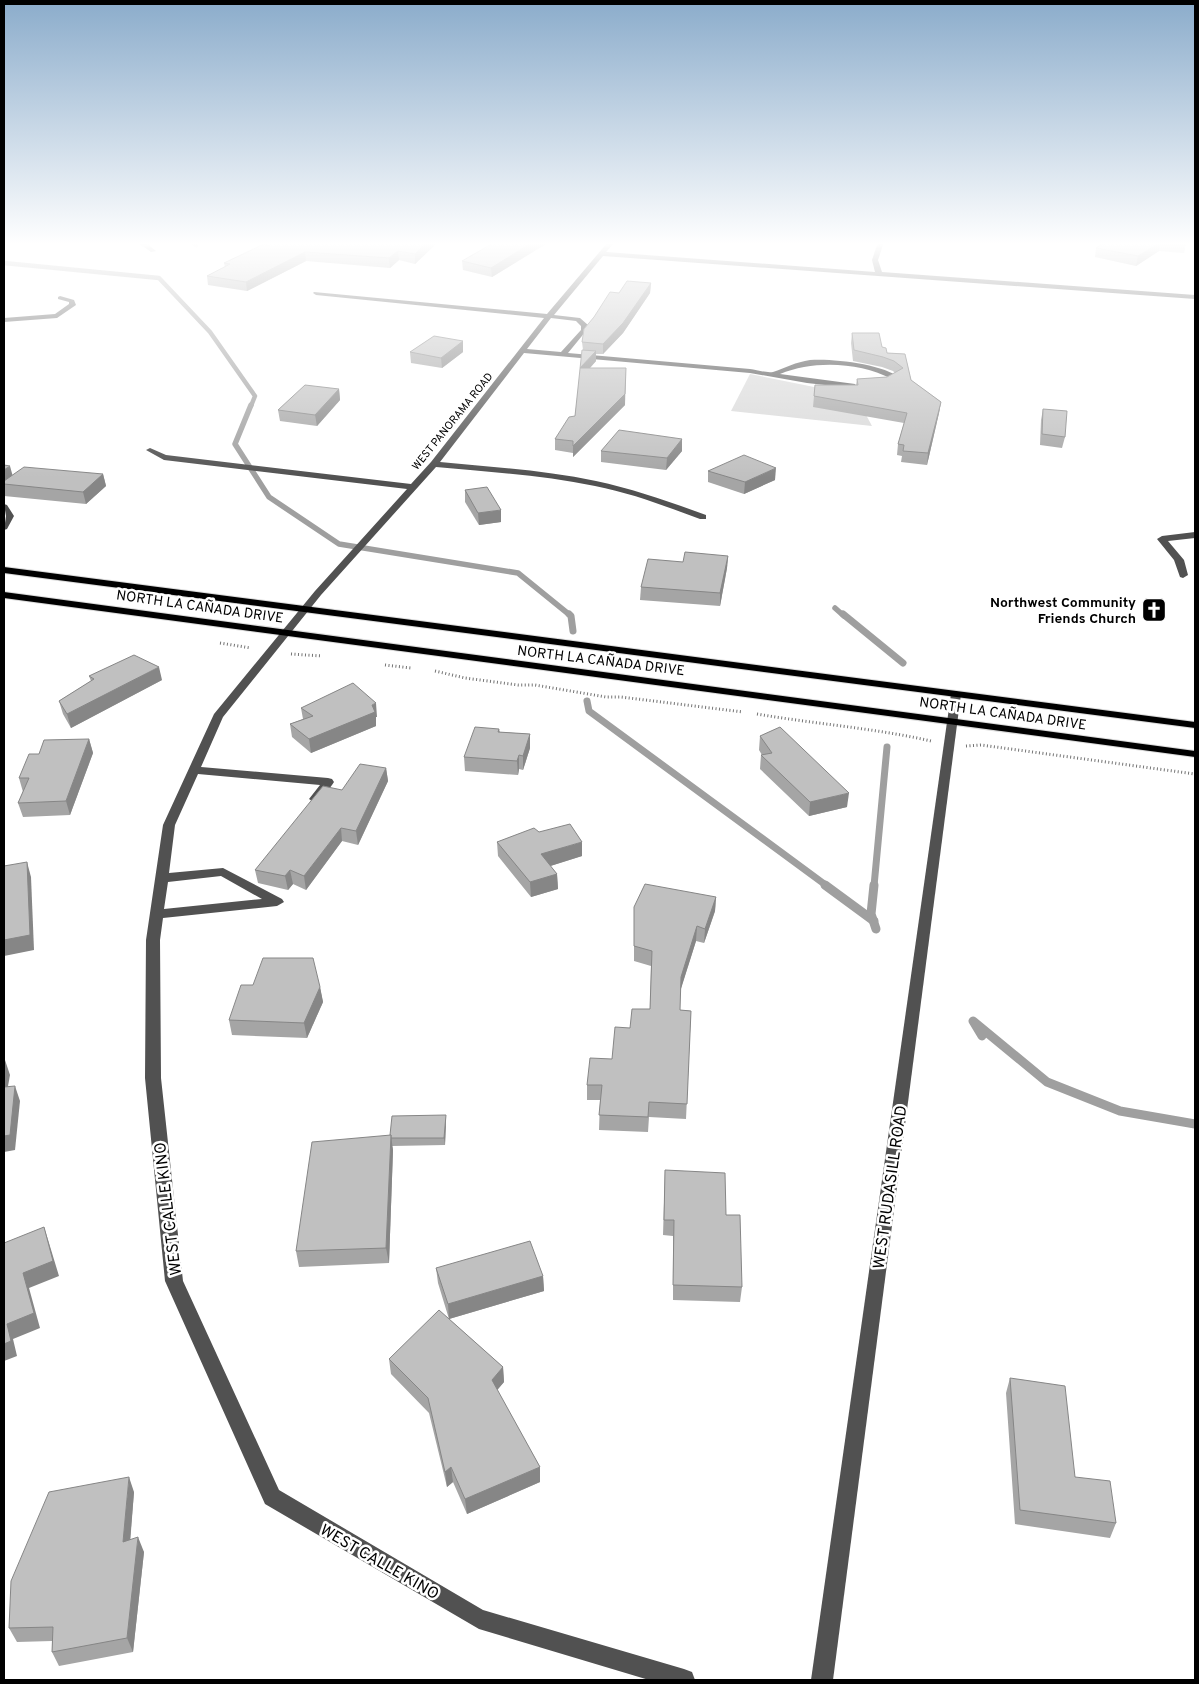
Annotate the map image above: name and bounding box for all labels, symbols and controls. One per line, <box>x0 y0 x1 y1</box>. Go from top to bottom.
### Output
street label: WEST PANORAMA ROAD <box>409 370 496 473</box>
street label: NORTH LA CAÑADA DRIVE <box>115 587 284 628</box>
place label: Northwest Community Friends Church <box>990 595 1136 628</box>
church icon: Northwest Community Friends Church <box>1141 597 1167 623</box>
street label: NORTH LA CAÑADA DRIVE <box>516 643 685 680</box>
street label: NORTH LA CAÑADA DRIVE <box>918 694 1087 735</box>
street label: WEST RUDASILL ROAD <box>870 1104 912 1270</box>
street label: WEST CALLE KINO <box>151 1141 187 1277</box>
street label: WEST CALLE KINO <box>316 1521 442 1605</box>

